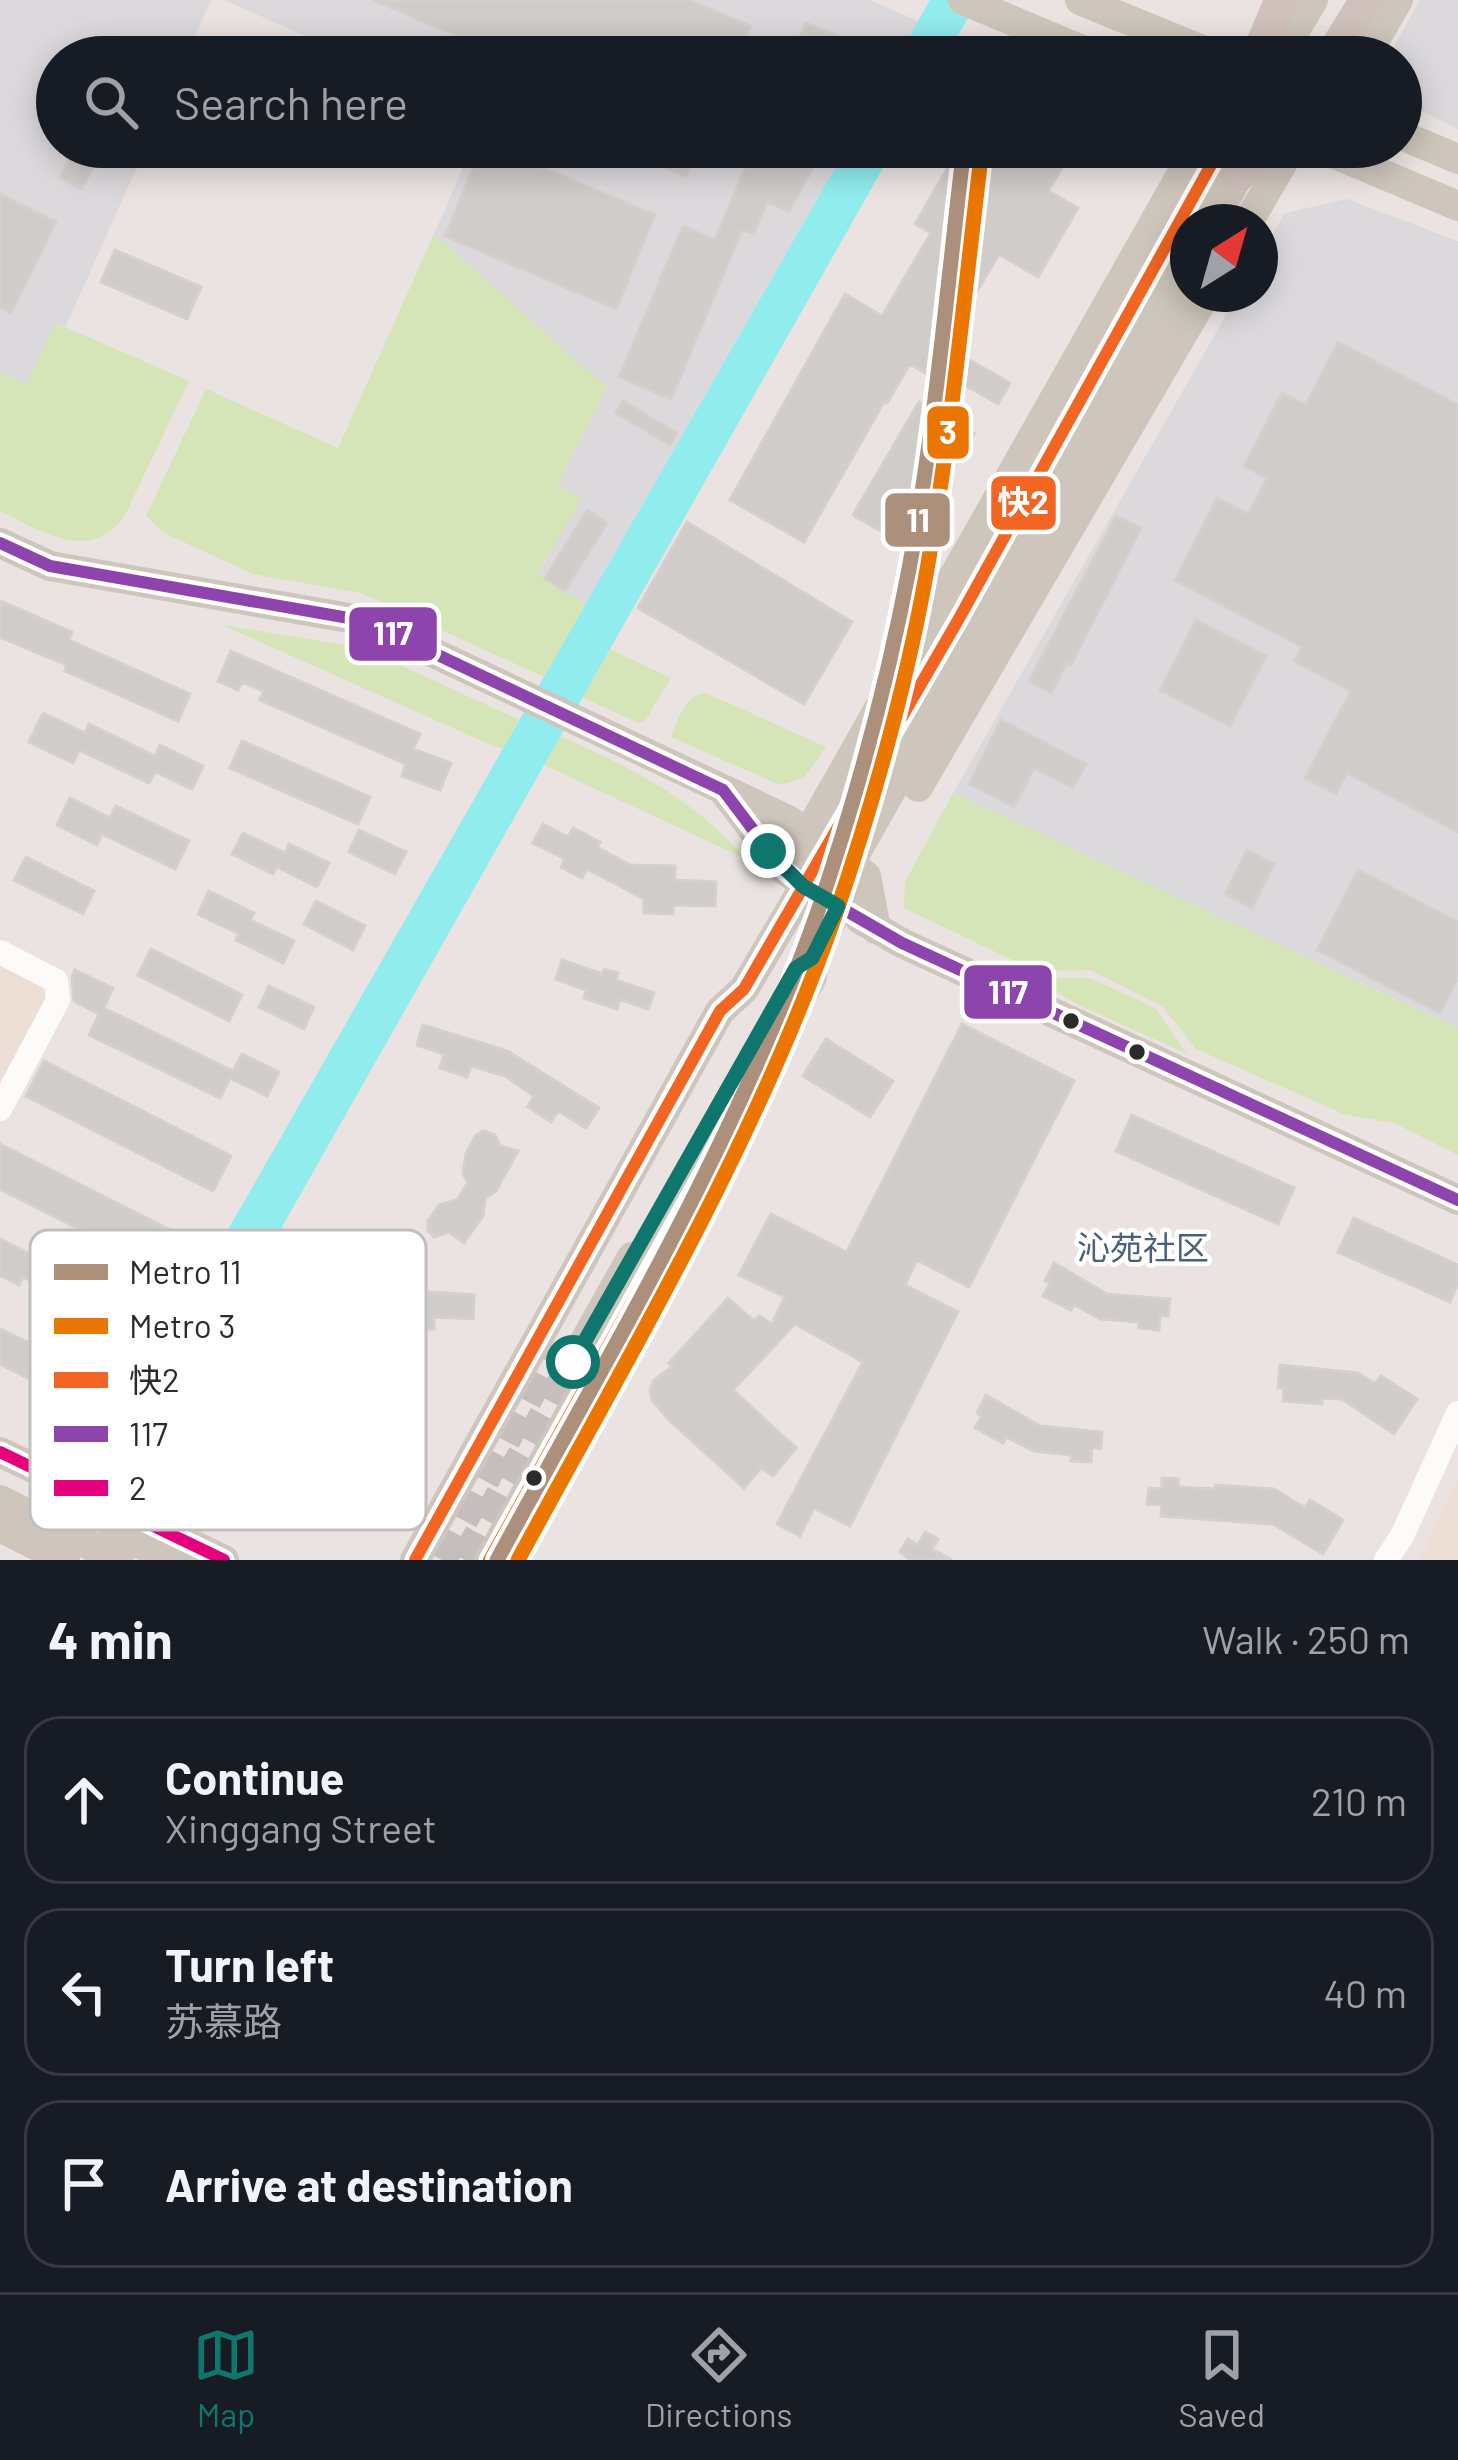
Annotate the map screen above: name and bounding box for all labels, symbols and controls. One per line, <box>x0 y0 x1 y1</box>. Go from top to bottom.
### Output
search box <box>36 36 1422 168</box>
icon: search <box>78 69 144 135</box>
text: Search here <box>174 75 408 129</box>
north arrow <box>1170 204 1278 312</box>
line badge: 3 <box>925 404 971 461</box>
text: 3 <box>939 411 957 451</box>
line badge: 快2 <box>989 474 1058 532</box>
text: 快2 <box>997 481 1049 521</box>
line badge: 11 <box>883 491 952 549</box>
text: 11 <box>906 499 930 539</box>
line badge: 117 <box>347 605 439 663</box>
text: 117 <box>373 612 413 652</box>
route end <box>741 824 795 878</box>
line badge: 117 <box>962 963 1054 1021</box>
text: 117 <box>988 971 1028 1011</box>
unlabelled marker <box>1060 1010 1082 1032</box>
unlabelled marker <box>1126 1041 1148 1063</box>
district label: 沁苑社区 <box>1077 1227 1209 1267</box>
legend <box>30 1230 426 1530</box>
text: Metro 11 <box>129 1251 242 1291</box>
text: Metro 3 <box>129 1305 235 1345</box>
route start <box>546 1335 600 1389</box>
text: 快2 <box>129 1359 180 1399</box>
text: 117 <box>129 1413 168 1453</box>
text: 2 <box>129 1467 147 1507</box>
unlabelled marker <box>523 1467 545 1489</box>
text: 4 min <box>48 1608 173 1669</box>
text: Walk · 250 m <box>1202 1615 1410 1662</box>
text: Continue <box>165 1750 344 1804</box>
icon: ahead <box>51 1767 117 1833</box>
text: 210 m <box>1311 1777 1407 1824</box>
text: Xinggang Street <box>165 1804 437 1851</box>
text: Turn left <box>165 1937 334 1991</box>
icon: left <box>51 1959 117 2025</box>
text: 40 m <box>1323 1969 1407 2016</box>
text: 苏慕路 <box>165 1997 282 2044</box>
icon: arrive <box>51 2151 117 2217</box>
text: Arrive at destination <box>165 2157 573 2211</box>
tab: Map <box>193 2322 259 2434</box>
tab: Directions <box>645 2322 792 2434</box>
tab: Saved <box>1178 2322 1265 2434</box>

